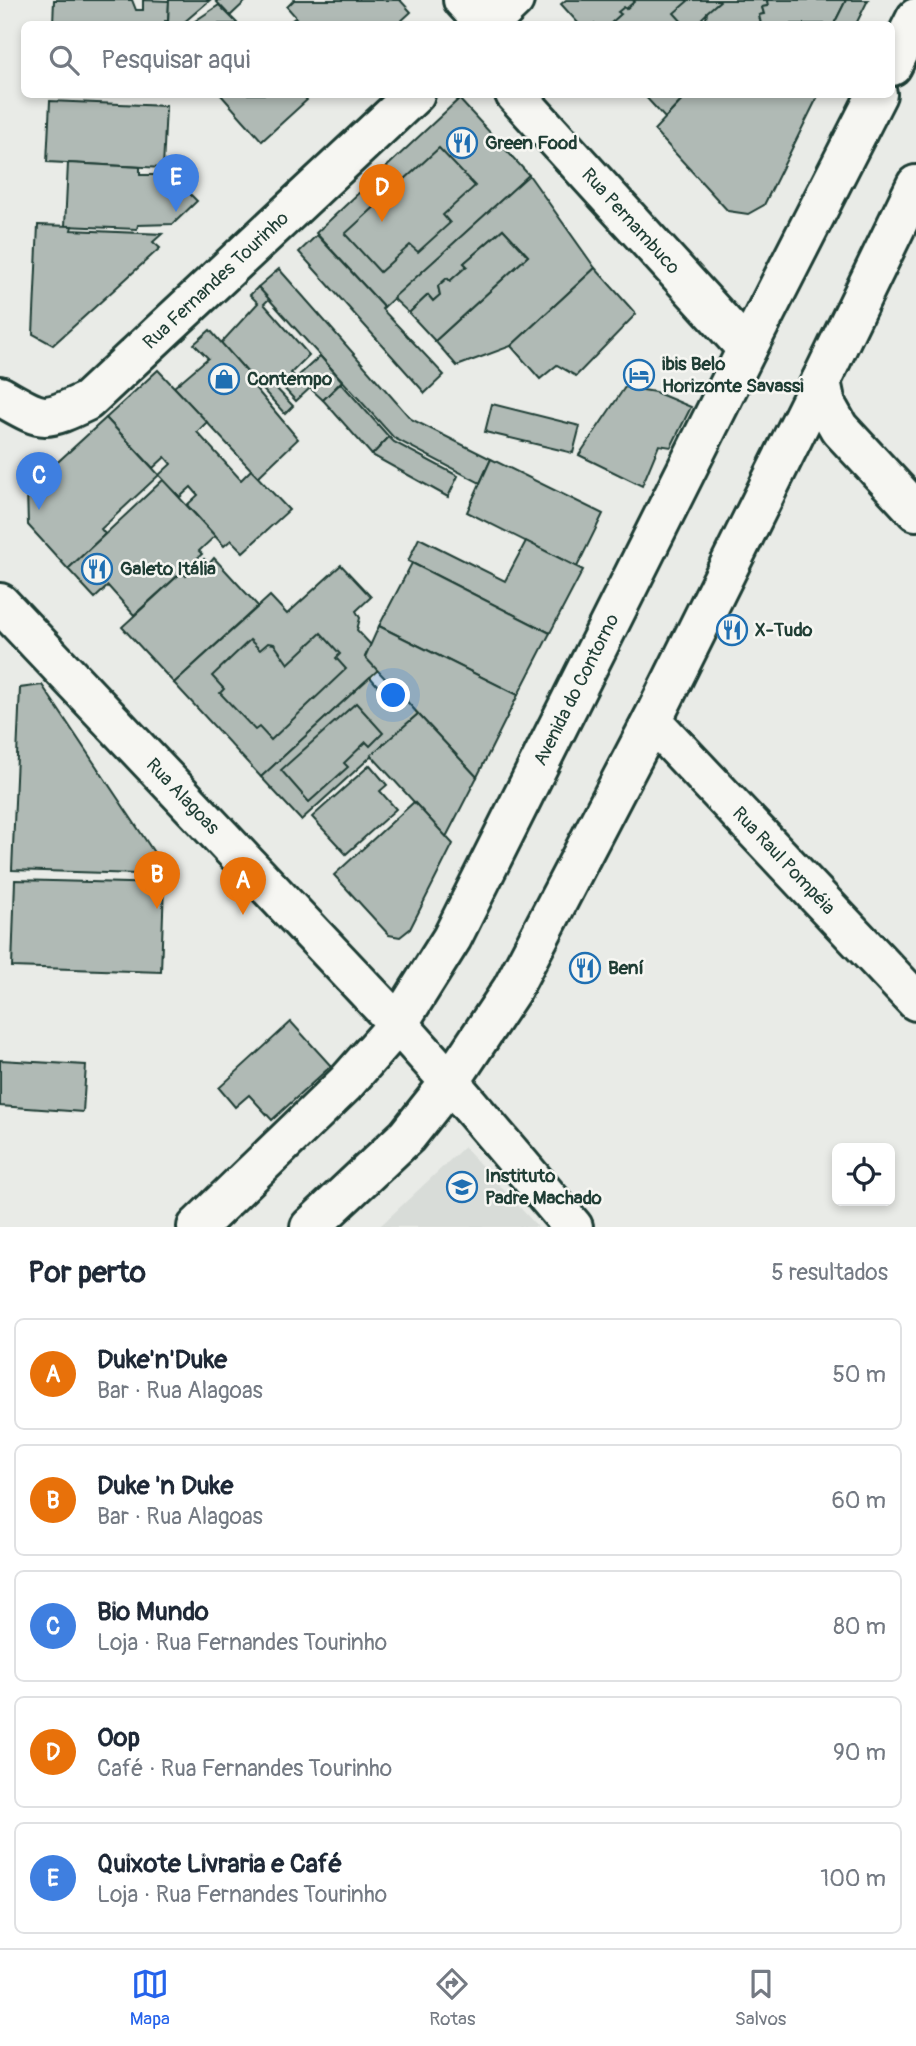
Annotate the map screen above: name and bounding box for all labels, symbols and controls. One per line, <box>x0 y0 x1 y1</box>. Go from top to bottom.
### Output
search box <box>21 21 895 98</box>
icon: search <box>45 41 83 79</box>
text: Pesquisar aqui <box>101 44 250 76</box>
restaurant icon: Green Food <box>445 126 479 160</box>
place label: Green Food <box>485 131 577 155</box>
pin: E <box>153 154 199 212</box>
street label: Rua Pernambuco <box>576 163 685 279</box>
pin: D <box>359 164 405 222</box>
street label: Rua Fernandes Tourinho <box>138 206 294 354</box>
place label: ibis Belo Horizonte Savassi <box>662 352 804 398</box>
hotel icon: ibis Belo Horizonte Savassi <box>622 358 656 392</box>
shop icon: Contempo <box>207 362 241 396</box>
place label: Contempo <box>247 367 333 391</box>
pin: C <box>16 452 62 510</box>
restaurant icon: Galeto Itália <box>80 552 114 586</box>
place label: Galeto Itália <box>120 557 216 581</box>
street label: Avenida do Contorno <box>528 610 624 770</box>
restaurant icon: X-Tudo <box>715 613 749 647</box>
place label: X-Tudo <box>755 618 813 642</box>
your location <box>376 678 410 712</box>
street label: Rua Alagoas <box>141 753 225 840</box>
street label: Rua Raul Pompéia <box>727 802 840 920</box>
pin: B <box>134 851 180 909</box>
pin: A <box>220 857 266 915</box>
restaurant icon: Bení <box>568 951 602 985</box>
place label: Bení <box>608 956 644 980</box>
map controls <box>832 1143 895 1206</box>
button: locate <box>832 1143 895 1206</box>
place label: Instituto Padre Machado <box>485 1164 603 1210</box>
school or university icon: Instituto Padre Machado <box>445 1170 479 1204</box>
text: Por perto <box>28 1254 146 1291</box>
text: 5 resultados <box>771 1258 888 1287</box>
text: Duke'n'Duke <box>97 1344 227 1376</box>
text: A <box>46 1360 60 1389</box>
text: 50 m <box>832 1360 886 1389</box>
text: Bar · Rua Alagoas <box>97 1376 263 1405</box>
text: Duke 'n Duke <box>97 1470 233 1502</box>
text: B <box>46 1486 60 1515</box>
text: 60 m <box>831 1486 886 1515</box>
text: Bar · Rua Alagoas <box>97 1502 263 1531</box>
text: Bio Mundo <box>97 1596 209 1628</box>
text: C <box>46 1612 60 1641</box>
text: 80 m <box>833 1612 886 1641</box>
text: Loja · Rua Fernandes Tourinho <box>97 1628 387 1657</box>
text: Oop <box>97 1722 140 1754</box>
text: D <box>46 1738 60 1767</box>
text: 90 m <box>833 1738 886 1767</box>
text: Café · Rua Fernandes Tourinho <box>97 1754 392 1783</box>
text: Quixote Livraria e Café <box>97 1848 342 1880</box>
text: E <box>47 1864 59 1893</box>
text: 100 m <box>820 1864 886 1893</box>
text: Loja · Rua Fernandes Tourinho <box>97 1880 387 1909</box>
tab: Mapa <box>130 1965 170 2031</box>
tab: Rotas <box>429 1965 475 2031</box>
tab: Salvos <box>735 1965 786 2031</box>

